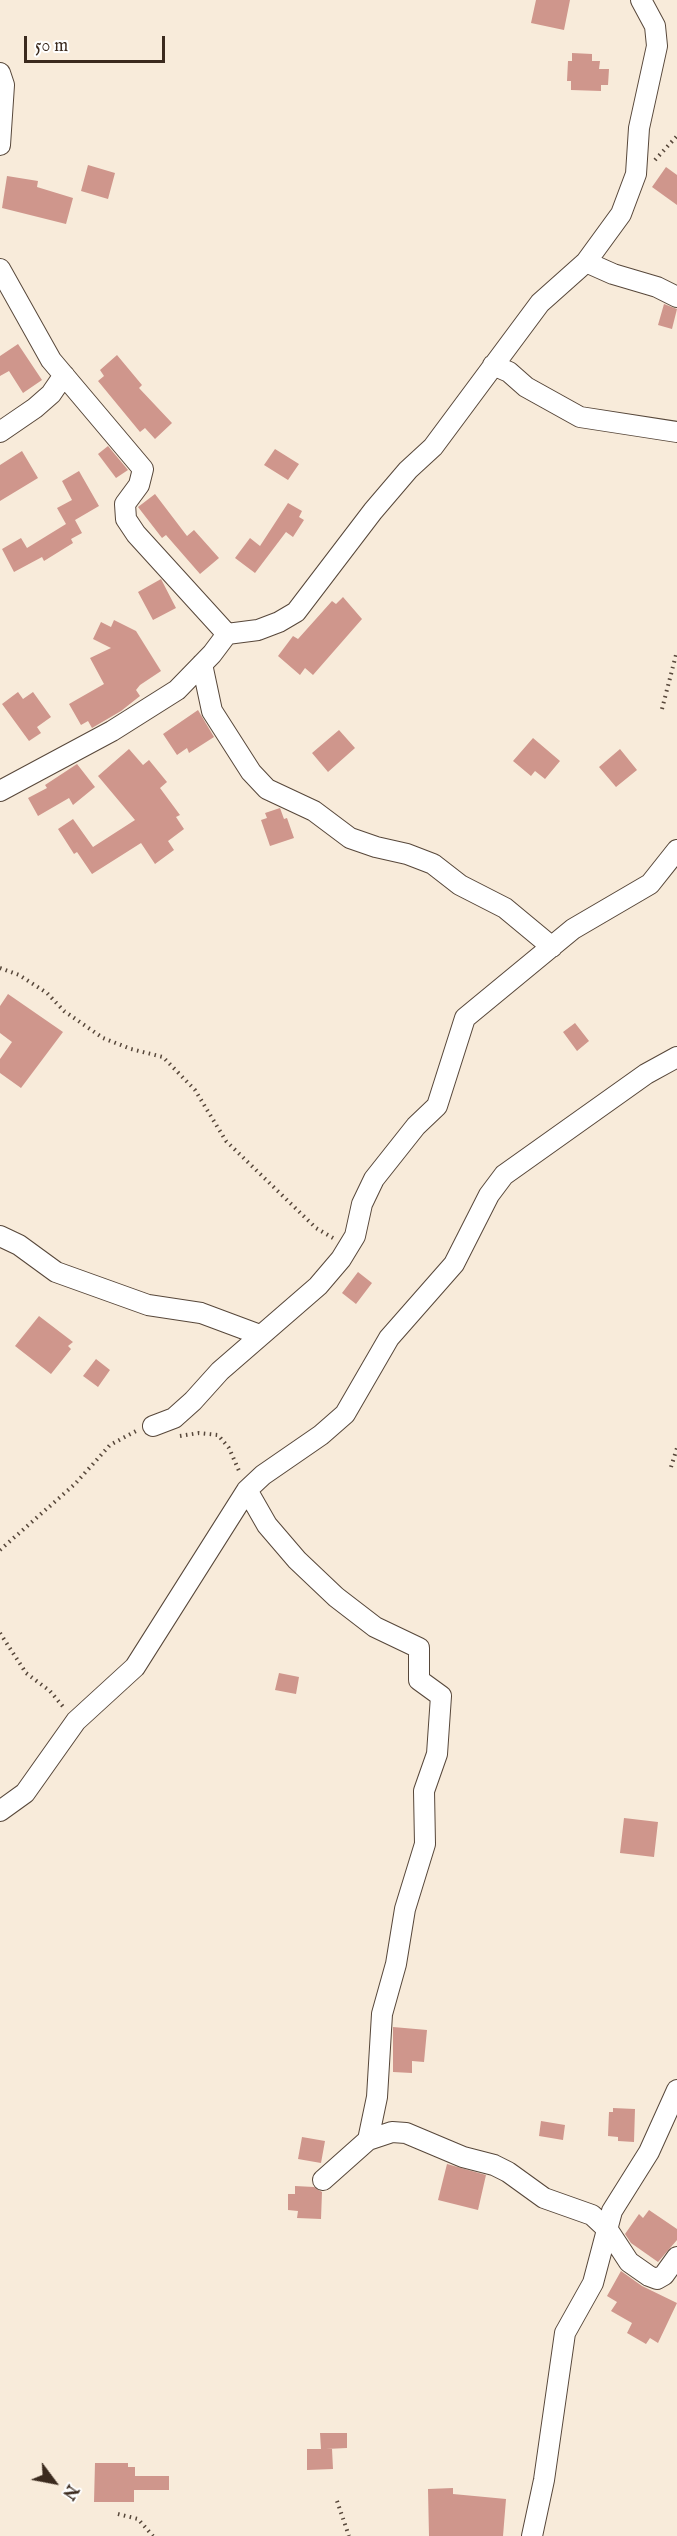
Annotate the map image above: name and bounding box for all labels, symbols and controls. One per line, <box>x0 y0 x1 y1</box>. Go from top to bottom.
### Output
scale bar <box>27 24 168 62</box>
text: 50 m <box>35 35 68 58</box>
north arrow <box>24 2452 84 2512</box>
text: N <box>57 2480 81 2503</box>

